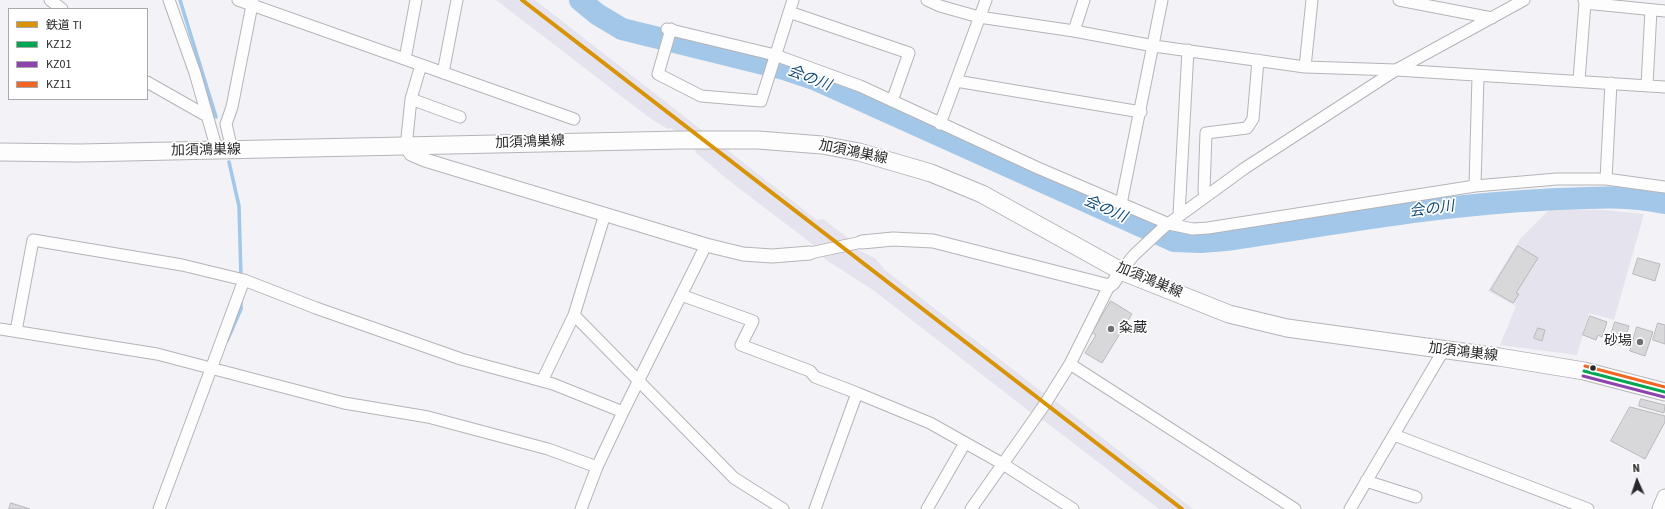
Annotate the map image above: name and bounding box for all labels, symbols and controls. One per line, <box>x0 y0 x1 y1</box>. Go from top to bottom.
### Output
legend <box>8 8 148 100</box>
text: 鉄道 TI <box>46 17 82 34</box>
text: KZ12 <box>46 36 71 53</box>
text: KZ01 <box>46 56 71 73</box>
water label: 会の川 <box>785 63 833 95</box>
text: KZ11 <box>46 76 71 93</box>
street label: 加須鴻巣線 <box>495 133 565 153</box>
street label: 加須鴻巣線 <box>817 138 889 168</box>
street label: 加須鴻巣線 <box>171 142 241 160</box>
water label: 会の川 <box>1081 193 1129 227</box>
water label: 会の川 <box>1409 198 1455 222</box>
street label: 加須鴻巣線 <box>1114 260 1184 302</box>
place label: 粂蔵 <box>1119 321 1147 337</box>
marker: 粂蔵 <box>1106 324 1116 334</box>
place label: 砂場 <box>1604 334 1632 350</box>
marker: 砂場 <box>1635 337 1645 347</box>
street label: 加須鴻巣線 <box>1427 340 1499 366</box>
unlabelled marker <box>1588 363 1598 373</box>
north arrow <box>1617 461 1657 501</box>
text: N <box>1632 461 1640 476</box>

